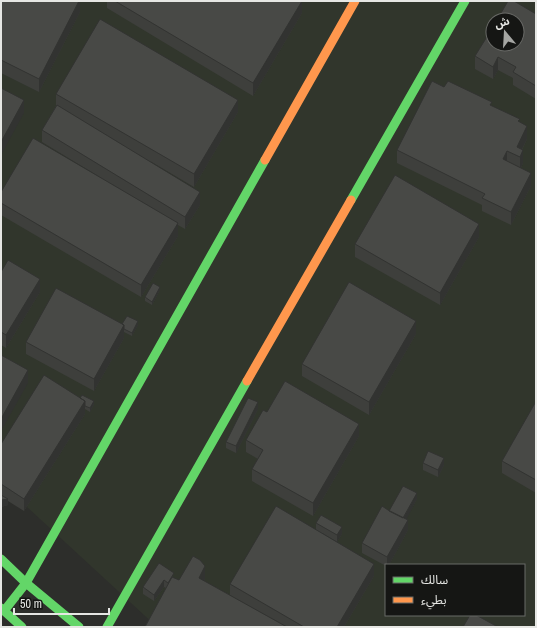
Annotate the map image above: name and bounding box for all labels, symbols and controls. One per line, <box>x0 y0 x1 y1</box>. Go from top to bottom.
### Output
north arrow <box>485 12 525 52</box>
text: ش <box>493 14 511 31</box>
legend <box>385 564 525 616</box>
text: سالك <box>421 572 448 588</box>
scale bar <box>14 590 109 616</box>
text: بطيء <box>421 592 447 610</box>
text: 50 m <box>20 596 42 612</box>

